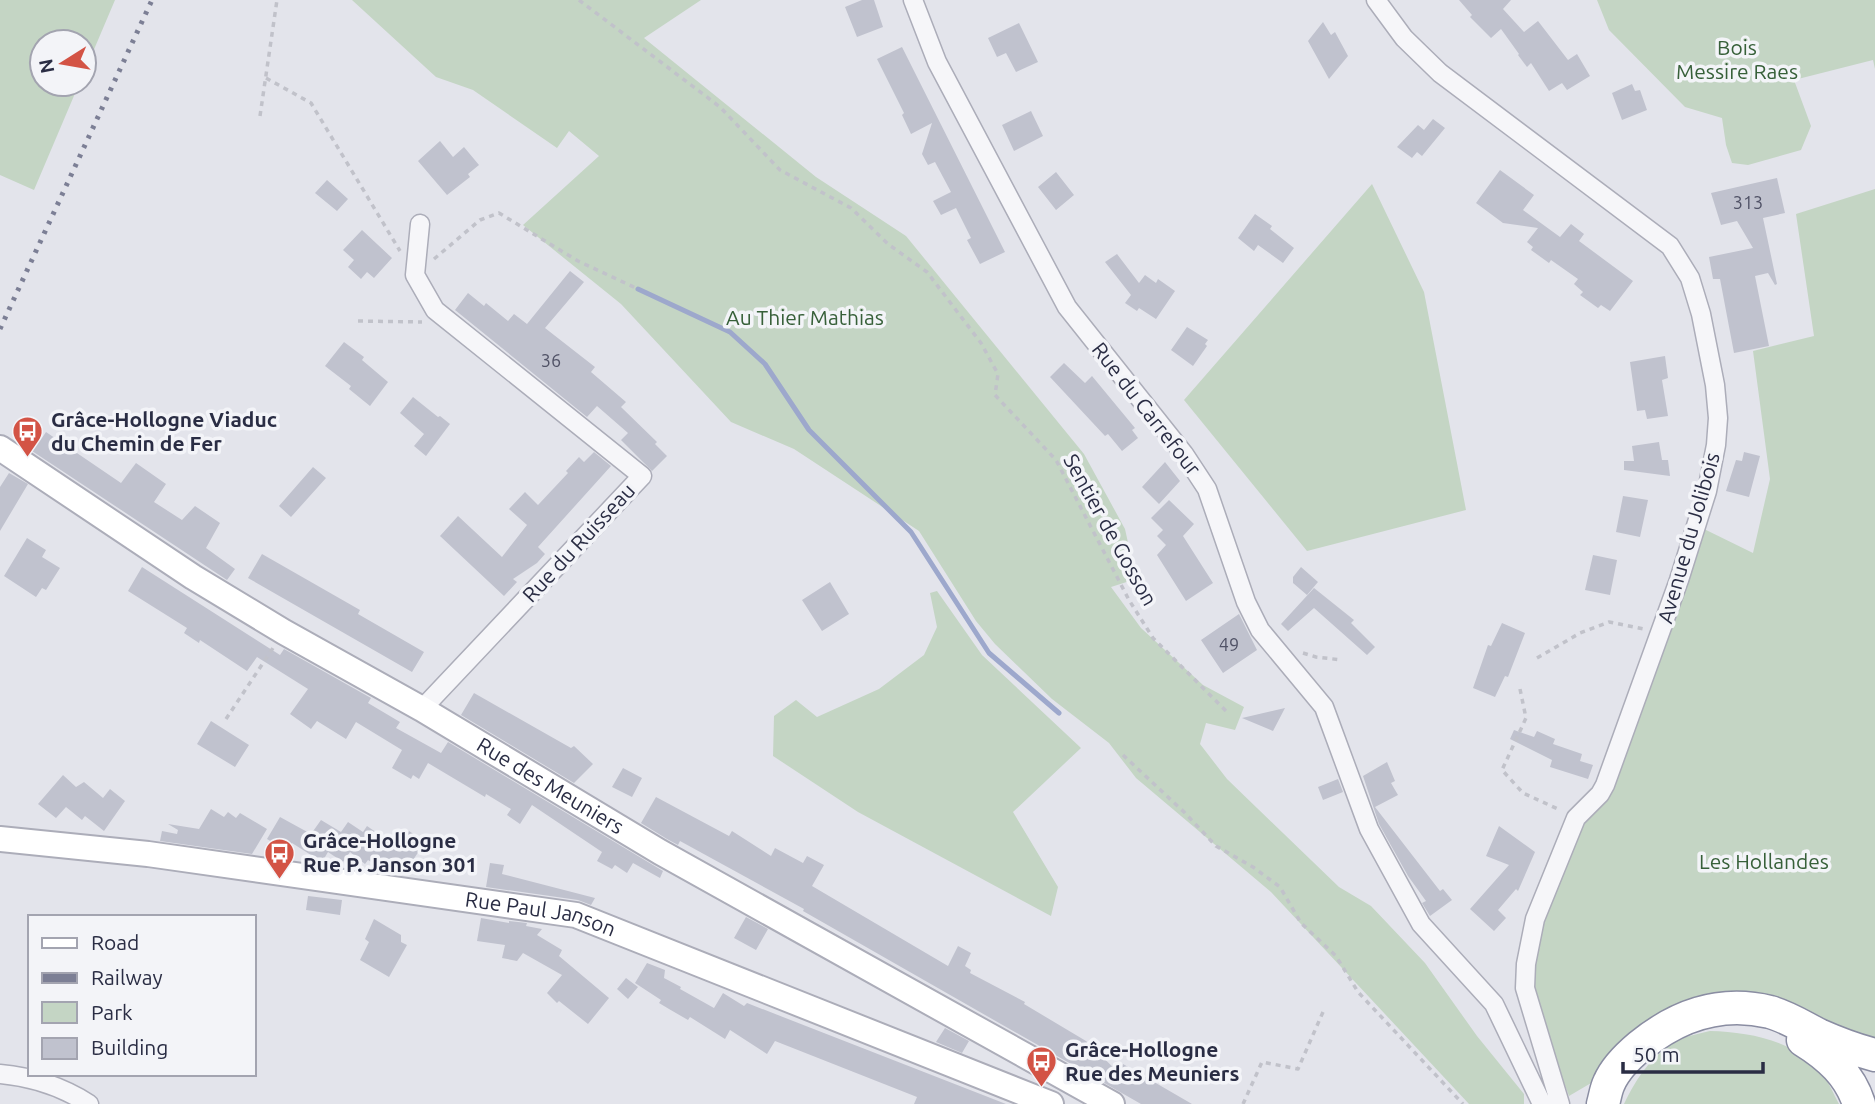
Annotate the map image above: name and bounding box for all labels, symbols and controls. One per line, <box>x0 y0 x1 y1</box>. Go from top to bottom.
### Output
north arrow <box>28 28 98 98</box>
park label: Bois Messire Raes <box>1676 35 1798 83</box>
text: N <box>34 57 58 75</box>
house number: 313 <box>1733 192 1763 212</box>
park label: Au Thier Mathias <box>726 305 884 329</box>
street label: Rue du Carrefour <box>1087 337 1206 480</box>
house number: 36 <box>541 350 561 370</box>
place label: Grâce-Hollogne Viaduc du Chemin de Fer <box>51 407 277 455</box>
bus stop icon: Grâce-Hollogne Viaduc du Chemin de Fer <box>11 415 45 459</box>
street label: Sentier de Gosson <box>1059 449 1163 610</box>
street label: Avenue du Jolibois <box>1652 450 1724 626</box>
street label: Rue du Ruisseau <box>517 478 639 607</box>
house number: 49 <box>1219 634 1239 654</box>
street label: Rue des Meuniers <box>473 732 628 838</box>
place label: Grâce-Hollogne Rue P. Janson 301 <box>303 828 477 876</box>
bus stop icon: Grâce-Hollogne Rue P. Janson 301 <box>263 836 297 880</box>
park label: Les Hollandes <box>1699 849 1829 873</box>
street label: Rue Paul Janson <box>464 886 620 941</box>
legend <box>28 915 256 1076</box>
text: Road <box>91 930 139 954</box>
text: Railway <box>91 965 163 989</box>
text: Park <box>91 1000 133 1024</box>
scale bar <box>1623 1030 1763 1074</box>
text: Building <box>91 1035 168 1059</box>
place label: Grâce-Hollogne Rue des Meuniers <box>1065 1037 1239 1085</box>
text: 50 m <box>1633 1042 1680 1066</box>
bus stop icon: Grâce-Hollogne Rue des Meuniers <box>1025 1045 1059 1089</box>

